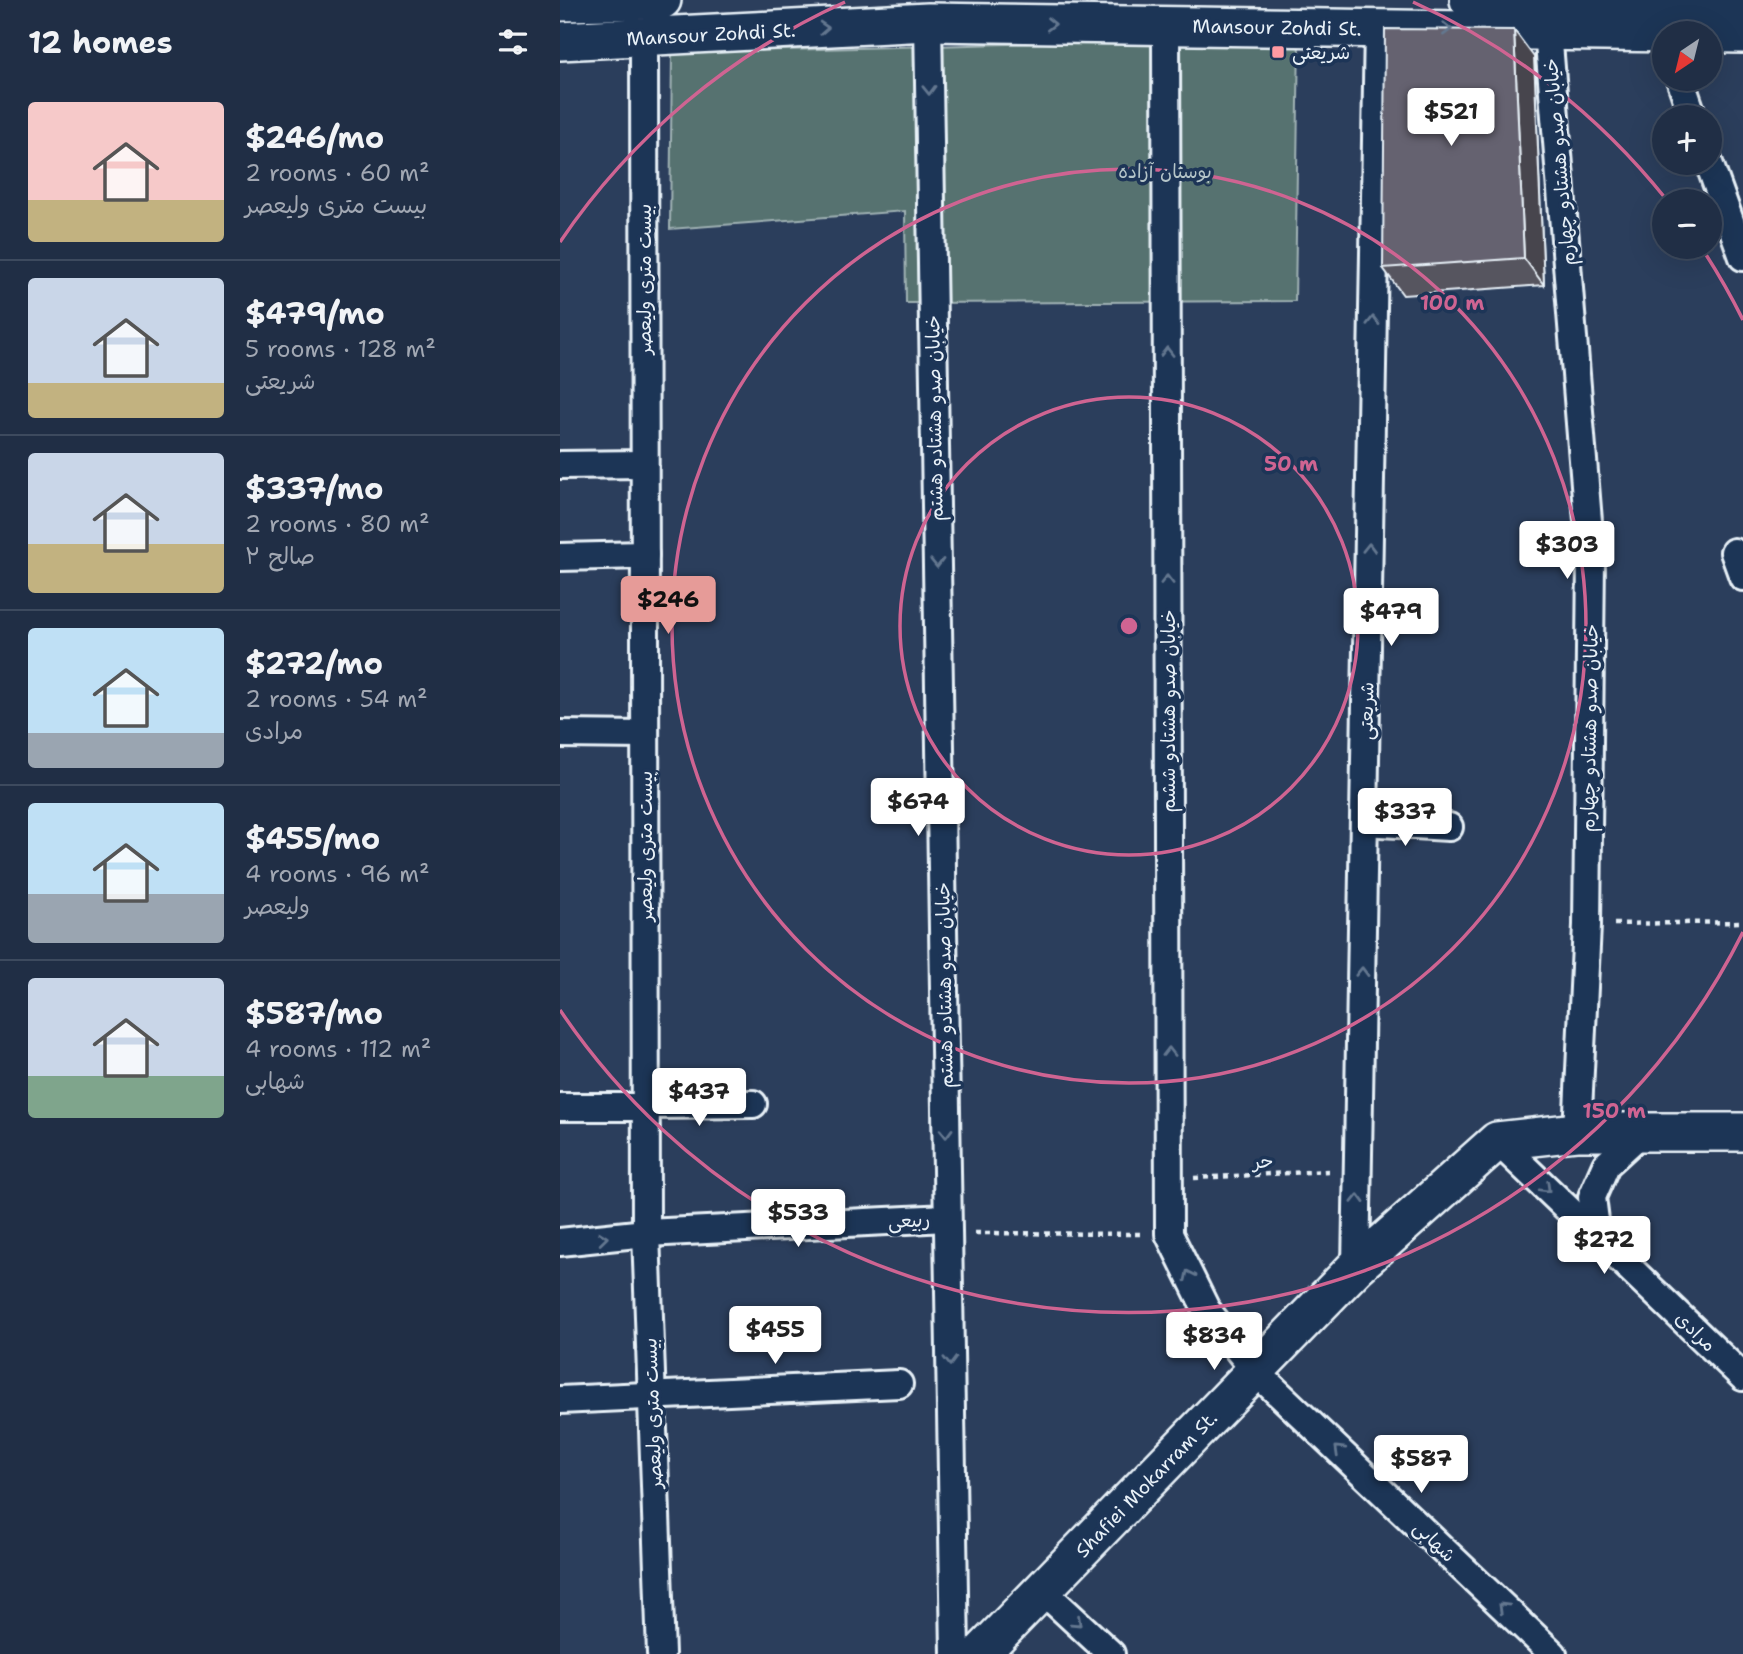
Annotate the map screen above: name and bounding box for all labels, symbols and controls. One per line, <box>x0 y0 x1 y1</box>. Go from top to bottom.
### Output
street label: Mansour Zohdi St. <box>1192 14 1362 41</box>
one-way arrow <box>1046 16 1057 32</box>
street label: Mansour Zohdi St. <box>626 18 796 51</box>
one-way arrow <box>819 21 830 36</box>
one-way arrow <box>1442 21 1452 37</box>
north arrow <box>1652 21 1722 91</box>
map controls <box>1652 21 1722 259</box>
text: 12 homes <box>28 22 172 63</box>
icon: filters <box>494 23 532 61</box>
place label: شریعتی <box>1292 40 1350 65</box>
marker: شریعتی <box>1270 44 1286 60</box>
street label: خیابان صدو هشتادو چهارم <box>1538 57 1583 267</box>
one-way arrow <box>921 86 937 96</box>
pin: $521 <box>1410 88 1492 148</box>
text: $521 <box>1423 96 1479 126</box>
button: + <box>1652 105 1722 175</box>
text: $246/mo <box>245 117 384 158</box>
icon: home <box>84 130 168 214</box>
text: 2 rooms · 60 m² <box>245 158 430 188</box>
park label: بوستان آزاده <box>1118 159 1212 184</box>
button: − <box>1652 189 1722 259</box>
text: بیست متری ولیعصر <box>245 190 427 220</box>
street label: بیست متری ولیعصر <box>632 204 657 356</box>
text: 100 m <box>1420 289 1484 317</box>
text: $479/mo <box>245 293 385 334</box>
icon: home <box>84 306 168 390</box>
street label: خیابان صدو هشتادو هشتم <box>920 315 951 521</box>
one-way arrow <box>1365 315 1381 326</box>
text: 5 rooms · 128 m² <box>245 334 436 364</box>
one-way arrow <box>1159 347 1175 357</box>
text: شریعتی <box>245 366 316 396</box>
text: 50 m <box>1264 450 1318 478</box>
text: $337/mo <box>245 468 383 509</box>
icon: home <box>84 481 168 565</box>
text: 2 rooms · 80 m² <box>245 509 430 539</box>
pin: $303 <box>1526 522 1608 581</box>
text: $303 <box>1535 529 1599 559</box>
text: صالح ۲ <box>245 541 315 571</box>
one-way arrow <box>1361 543 1377 553</box>
one-way arrow <box>929 558 945 569</box>
one-way arrow <box>1159 574 1175 585</box>
pin: $246 <box>627 576 709 636</box>
text: $246 <box>637 584 699 614</box>
pin: $479 <box>1350 588 1432 648</box>
text: $479 <box>1360 596 1422 626</box>
street label: خیابان صدو هشتادو ششم <box>1156 610 1183 812</box>
centre of rings <box>1117 614 1141 638</box>
street label: خیابان صدو هشتادو چهارم <box>1575 624 1606 832</box>
text: $272/mo <box>245 643 383 684</box>
icon: home <box>84 656 168 740</box>
street label: شریعتی <box>1353 682 1380 740</box>
text: 2 rooms · 54 m² <box>245 684 428 714</box>
text: مرادی <box>245 716 303 746</box>
street label: بیست متری ولیعصر <box>633 771 658 923</box>
pin: $674 <box>877 778 959 838</box>
text: $674 <box>887 786 949 816</box>
pin: $337 <box>1364 788 1446 848</box>
text: $337 <box>1374 796 1436 826</box>
text: $455/mo <box>245 818 380 859</box>
icon: home <box>84 831 168 915</box>
text: 4 rooms · 96 m² <box>245 859 430 889</box>
street label: خیابان صدو هشتادو هشتم <box>930 882 961 1088</box>
text: ولیعصر <box>245 891 310 921</box>
one-way arrow <box>1354 966 1369 977</box>
text: $587/mo <box>245 993 383 1034</box>
icon: home <box>84 1006 168 1090</box>
text: 4 rooms · 112 m² <box>245 1034 431 1064</box>
one-way arrow <box>1161 1047 1177 1057</box>
text: شهابی <box>245 1066 305 1096</box>
pin: $437 <box>658 1068 740 1128</box>
text: $437 <box>668 1076 730 1106</box>
text: 150 m <box>1582 1097 1646 1125</box>
one-way arrow <box>938 1128 954 1139</box>
street label: حر <box>1250 1148 1274 1175</box>
one-way arrow <box>1538 1180 1551 1193</box>
pin: $533 <box>757 1190 839 1249</box>
one-way arrow <box>1350 1193 1365 1204</box>
text: $533 <box>767 1197 829 1227</box>
street label: ربیعی <box>887 1207 931 1234</box>
pin: $272 <box>1563 1216 1645 1276</box>
text: $272 <box>1573 1224 1635 1254</box>
one-way arrow <box>597 1230 609 1245</box>
one-way arrow <box>1184 1270 1198 1282</box>
pin: $455 <box>734 1306 816 1366</box>
street label: مرادی <box>1670 1306 1722 1357</box>
pin: $834 <box>1173 1312 1255 1372</box>
text: $455 <box>745 1314 805 1344</box>
text: $834 <box>1182 1320 1246 1350</box>
street label: بیست متری ولیعصر <box>637 1337 668 1491</box>
one-way arrow <box>942 1356 958 1366</box>
street label: Shafiei Mokarram St. <box>1070 1406 1223 1563</box>
pin: $587 <box>1380 1436 1462 1495</box>
text: $587 <box>1390 1443 1452 1473</box>
one-way arrow <box>1334 1445 1347 1458</box>
street label: شهابی <box>1408 1515 1461 1568</box>
one-way arrow <box>1498 1602 1511 1615</box>
one-way arrow <box>1069 1613 1082 1626</box>

